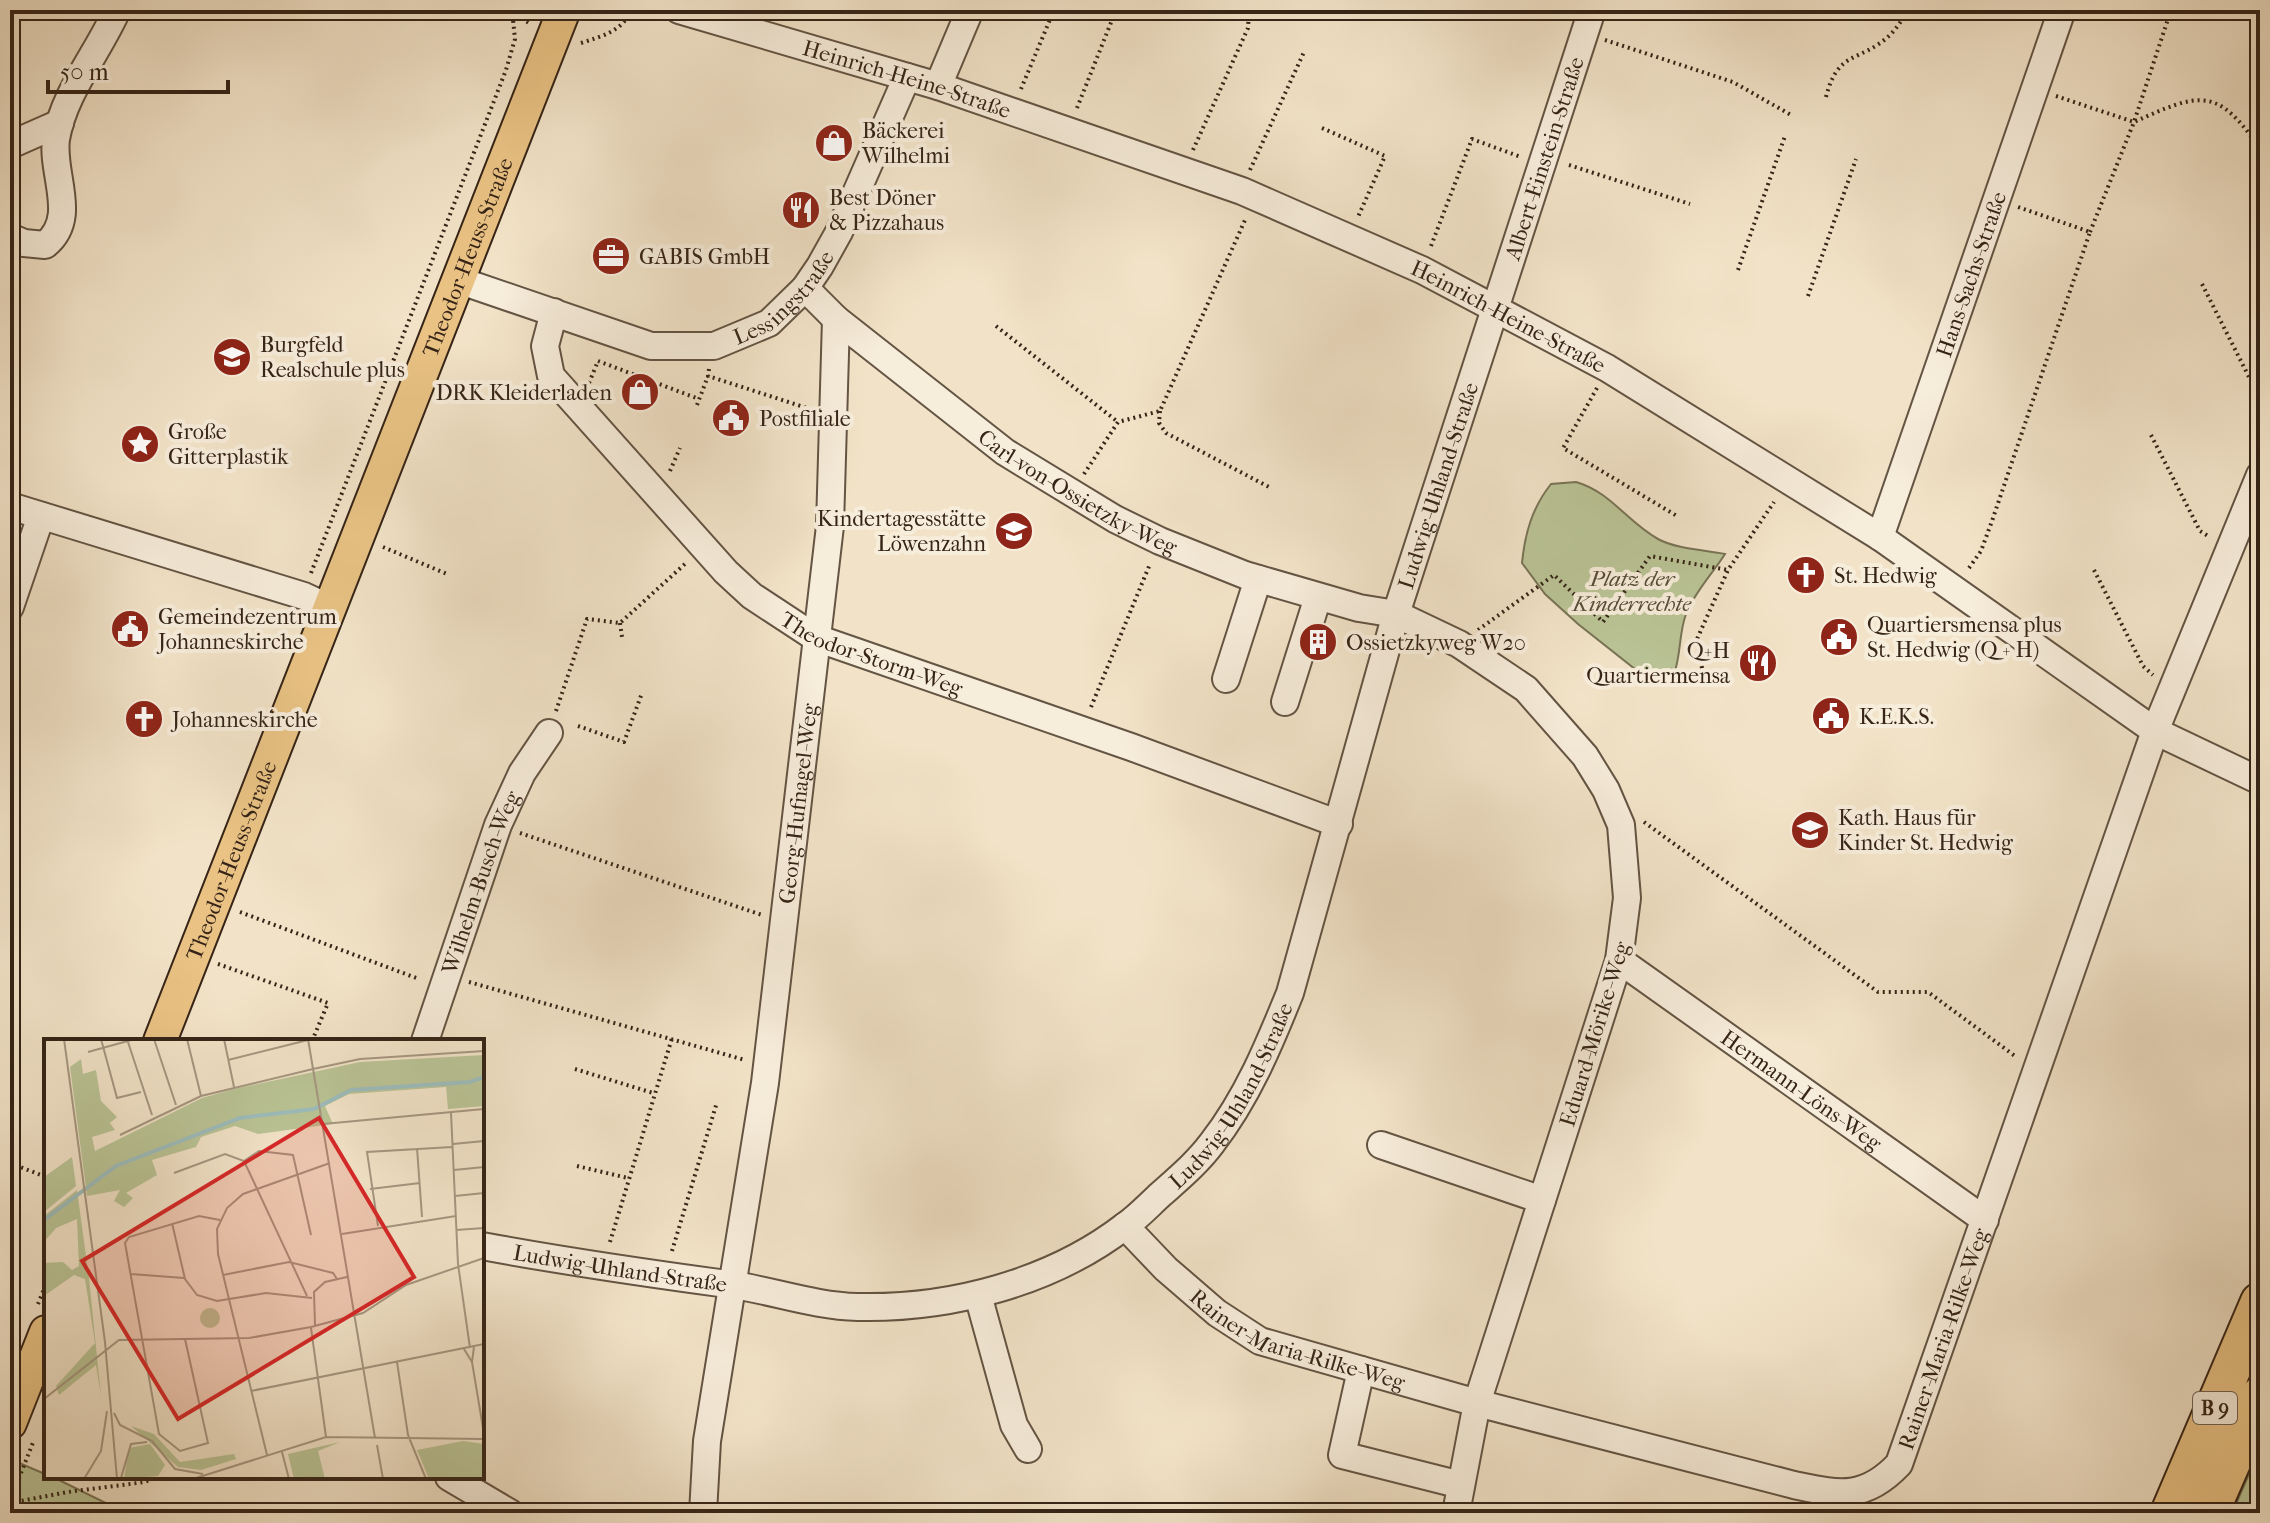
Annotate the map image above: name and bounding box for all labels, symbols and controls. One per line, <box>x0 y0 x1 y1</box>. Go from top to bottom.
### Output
street label: Heinrich-Heine-Straße <box>800 35 1014 124</box>
scale bar <box>48 44 228 94</box>
street label: Albert-Einstein-Straße <box>1499 54 1590 264</box>
text: 50 m <box>60 58 109 86</box>
place label: Bäckerei Wilhelmi <box>861 118 950 169</box>
shop icon: Bäckerei Wilhelmi <box>813 122 855 164</box>
street label: Theodor-Heuss-Straße <box>417 154 519 361</box>
place label: Best Döner & Pizzahaus <box>829 185 944 236</box>
street label: Hans-Sachs-Straße <box>1931 188 2012 361</box>
restaurant icon: Best Döner & Pizzahaus <box>780 189 822 231</box>
office icon: GABIS GmbH <box>590 235 632 277</box>
place label: GABIS GmbH <box>639 244 770 270</box>
street label: Lessingstraße <box>730 246 840 350</box>
street label: Heinrich-Heine-Straße <box>1407 255 1610 379</box>
place label: Burgfeld Realschule plus <box>260 332 405 383</box>
school or university icon: Burgfeld Realschule plus <box>211 336 253 378</box>
shop icon: DRK Kleiderladen <box>619 371 661 413</box>
street label: Ludwig-Uhland-Straße <box>1393 379 1484 592</box>
place label: DRK Kleiderladen <box>436 380 612 406</box>
public building icon: Postfiliale <box>710 397 752 439</box>
place label: Postfiliale <box>759 406 851 432</box>
place label: Große Gitterplastik <box>168 419 289 470</box>
place icon: Große Gitterplastik <box>119 423 161 465</box>
street label: Carl-von-Ossietzky-Weg <box>973 424 1181 561</box>
place label: Kindertagesstätte Löwenzahn <box>817 506 986 557</box>
school or university icon: Kindertagesstätte Löwenzahn <box>993 510 1035 552</box>
church icon: St. Hedwig <box>1785 554 1827 596</box>
place label: St. Hedwig <box>1834 563 1937 589</box>
park label: Platz der Kinderrechte <box>1571 566 1692 617</box>
place label: Gemeindezentrum Johanneskirche <box>156 604 338 655</box>
street label: Theodor-Storm-Weg <box>775 606 966 702</box>
public building icon: Gemeindezentrum Johanneskirche <box>109 608 151 650</box>
place label: Quartiersmensa plus St. Hedwig (Q + H) <box>1867 612 2062 663</box>
public building icon: Quartiersmensa plus St. Hedwig (Q + H) <box>1818 616 1860 658</box>
building icon: Ossietzkyweg W20 <box>1297 621 1339 663</box>
place label: Ossietzkyweg W20 <box>1346 630 1526 656</box>
place label: Q+H Quartiermensa <box>1586 638 1731 689</box>
restaurant icon: Q+H Quartiermensa <box>1737 642 1779 684</box>
public building icon: K.E.K.S. <box>1810 695 1852 737</box>
church icon: Johanneskirche <box>123 698 165 740</box>
street label: Georg-Hufnagel-Weg <box>774 702 823 905</box>
place label: K.E.K.S. <box>1859 704 1934 730</box>
place label: Johanneskirche <box>170 707 318 733</box>
street label: Theodor-Heuss-Straße <box>181 757 282 964</box>
street label: Wilhelm-Busch-Weg <box>436 787 526 979</box>
place label: Kath. Haus für Kinder St. Hedwig <box>1838 805 2013 856</box>
school or university icon: Kath. Haus für Kinder St. Hedwig <box>1789 809 1831 851</box>
street label: Eduard-Mörike-Weg <box>1554 939 1635 1130</box>
street label: Ludwig-Uhland-Straße <box>1164 999 1299 1195</box>
street label: Hermann-Löns-Weg <box>1716 1025 1887 1157</box>
inset map <box>44 1039 484 1479</box>
street label: Rainer-Maria-Rilke-Weg <box>1893 1225 1994 1453</box>
street label: Ludwig-Uhland-Straße <box>511 1240 729 1298</box>
street label: Rainer-Maria-Rilke-Weg <box>1184 1284 1408 1396</box>
road number: B 9 <box>2193 1392 2237 1424</box>

